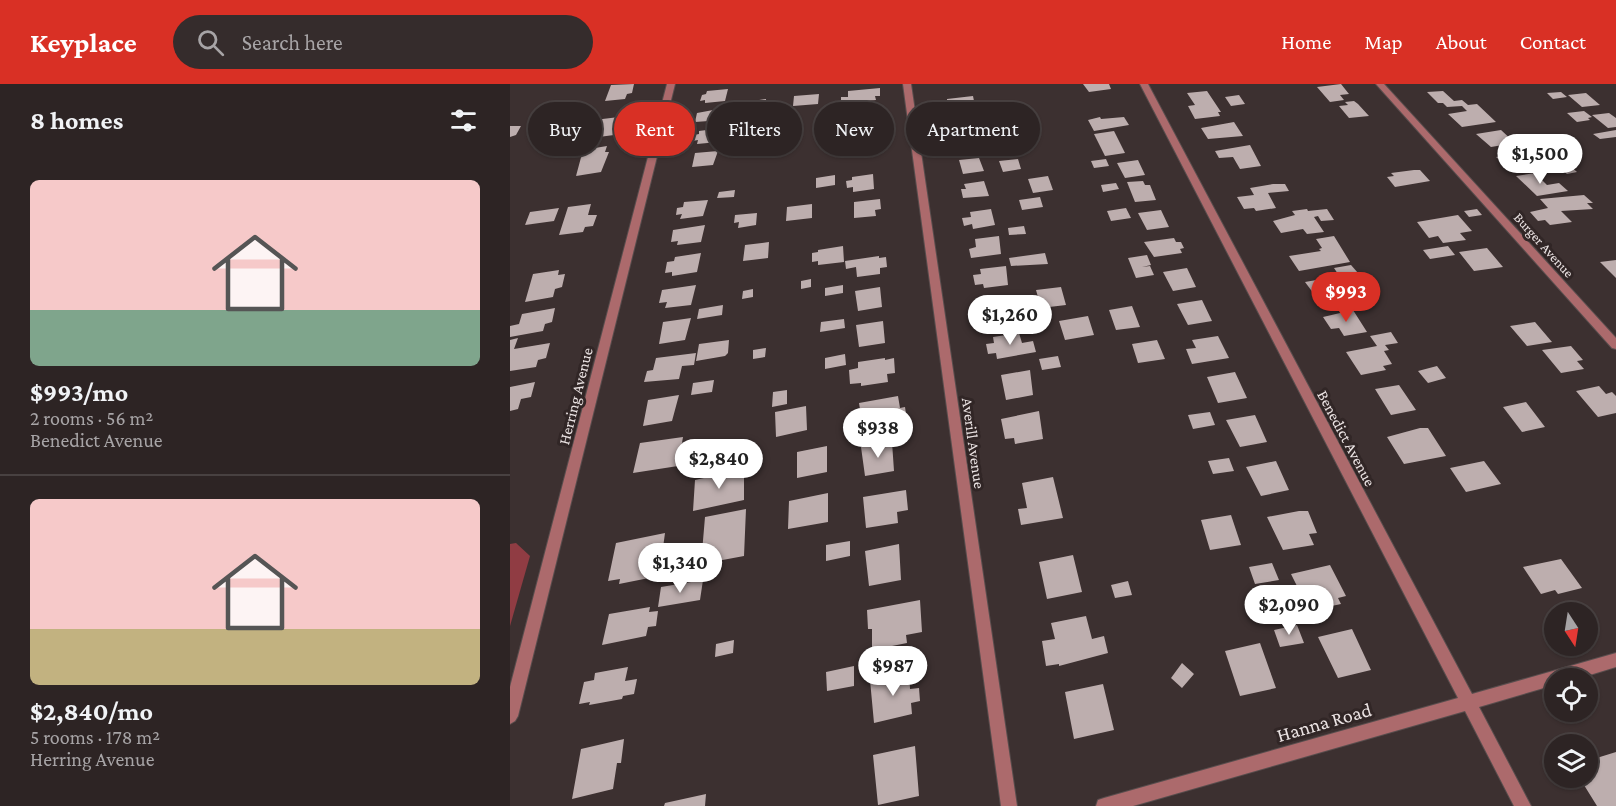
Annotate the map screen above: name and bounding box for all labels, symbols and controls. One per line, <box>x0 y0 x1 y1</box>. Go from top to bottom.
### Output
search box <box>173 15 593 69</box>
icon: search <box>194 26 227 59</box>
text: Keyplace <box>30 27 137 58</box>
text: Search here <box>242 30 343 55</box>
text: Home <box>1281 30 1331 54</box>
text: Map <box>1364 30 1403 54</box>
text: About <box>1436 30 1487 54</box>
text: Contact <box>1520 30 1586 54</box>
chip: Buy <box>528 102 602 156</box>
chip: Rent <box>614 102 695 156</box>
chip: Filters <box>707 102 802 156</box>
chip: New <box>814 102 894 156</box>
chip: Apartment <box>906 102 1040 156</box>
icon: filters <box>447 104 480 137</box>
text: 8 homes <box>30 106 123 135</box>
pin: $1,500 <box>1491 134 1589 185</box>
text: $1,500 <box>1511 142 1569 164</box>
street label: Burger Avenue <box>1511 209 1577 281</box>
icon: home <box>201 219 309 327</box>
pin: $993 <box>1310 272 1382 323</box>
text: $993 <box>1325 280 1367 302</box>
pin: $1,260 <box>961 295 1059 346</box>
text: $1,260 <box>982 303 1038 325</box>
street label: Herring Avenue <box>555 346 597 447</box>
text: $993/mo <box>30 378 128 407</box>
street label: Benedict Avenue <box>1314 387 1379 489</box>
street label: Averill Avenue <box>959 397 988 490</box>
text: 2 rooms · 56 m² <box>30 407 153 429</box>
pin: $938 <box>842 408 914 459</box>
text: $938 <box>857 416 899 438</box>
text: Benedict Avenue <box>30 429 163 451</box>
pin: $2,840 <box>670 439 768 490</box>
text: $2,840 <box>689 447 749 469</box>
icon: home <box>201 538 309 646</box>
pin: $1,340 <box>631 543 729 594</box>
text: $1,340 <box>652 551 708 573</box>
pin: $2,090 <box>1240 585 1338 636</box>
text: $2,090 <box>1259 593 1319 615</box>
north arrow <box>1544 602 1598 656</box>
map controls <box>1544 602 1598 788</box>
pin: $987 <box>857 646 929 697</box>
text: $987 <box>872 654 914 676</box>
button: locate <box>1544 668 1598 722</box>
text: $2,840/mo <box>30 697 153 726</box>
street label: Hanna Road <box>1274 698 1374 746</box>
text: 5 rooms · 178 m² <box>30 726 160 748</box>
button: layers <box>1544 734 1598 788</box>
text: Herring Avenue <box>30 748 154 770</box>

